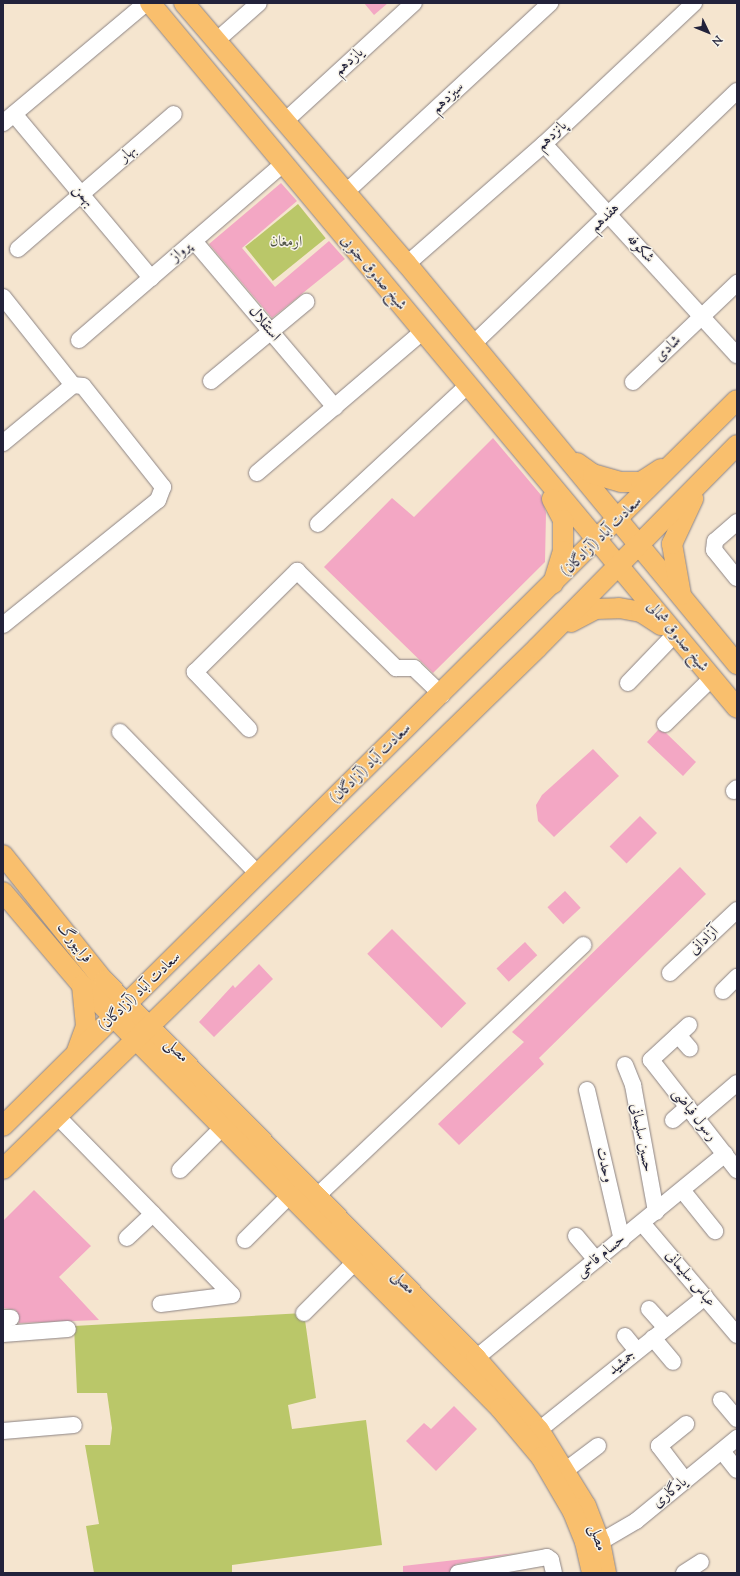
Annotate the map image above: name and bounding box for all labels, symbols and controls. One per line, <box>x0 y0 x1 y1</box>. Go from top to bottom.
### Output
north arrow <box>688 12 728 52</box>
text: N <box>708 32 726 49</box>
street label: یازدهم <box>330 44 368 80</box>
street label: سیزدهم <box>428 78 468 118</box>
street label: پانزدهم <box>533 117 571 155</box>
street label: بهار <box>116 142 140 166</box>
street label: بهمن <box>68 181 98 211</box>
street label: هفدهم <box>586 200 624 236</box>
street label: شکوفه <box>622 231 658 267</box>
street label: شیخ صدوق جنوبی <box>336 232 410 314</box>
park label: ارمغان <box>270 234 302 252</box>
street label: پرواز <box>167 238 195 266</box>
street label: استقلال <box>244 303 284 345</box>
street label: شادی <box>651 332 685 366</box>
street label: سعادت آباد (آزادگان) <box>558 493 646 581</box>
street label: شیخ صدوق شمالی <box>642 598 712 676</box>
street label: سعادت آباد (آزادگان) <box>327 720 415 808</box>
street label: فرایبورگ <box>53 919 95 967</box>
street label: آزادانی <box>686 923 722 959</box>
street label: سعادت آباد (آزادگان) <box>95 948 185 1036</box>
street label: مصلی <box>160 1035 192 1067</box>
street label: رسول فیاضی <box>668 1085 720 1145</box>
street label: حسین سلیمانی <box>626 1102 656 1174</box>
street label: وحدت <box>591 1145 617 1185</box>
street label: حسام قاسمی <box>572 1230 630 1282</box>
street label: عباس سلیمانی <box>661 1247 719 1311</box>
street label: مصلی <box>387 1267 419 1299</box>
street label: جمشید <box>605 1347 639 1379</box>
street label: یادگاری <box>649 1474 691 1512</box>
street label: مصلی <box>584 1523 610 1553</box>

